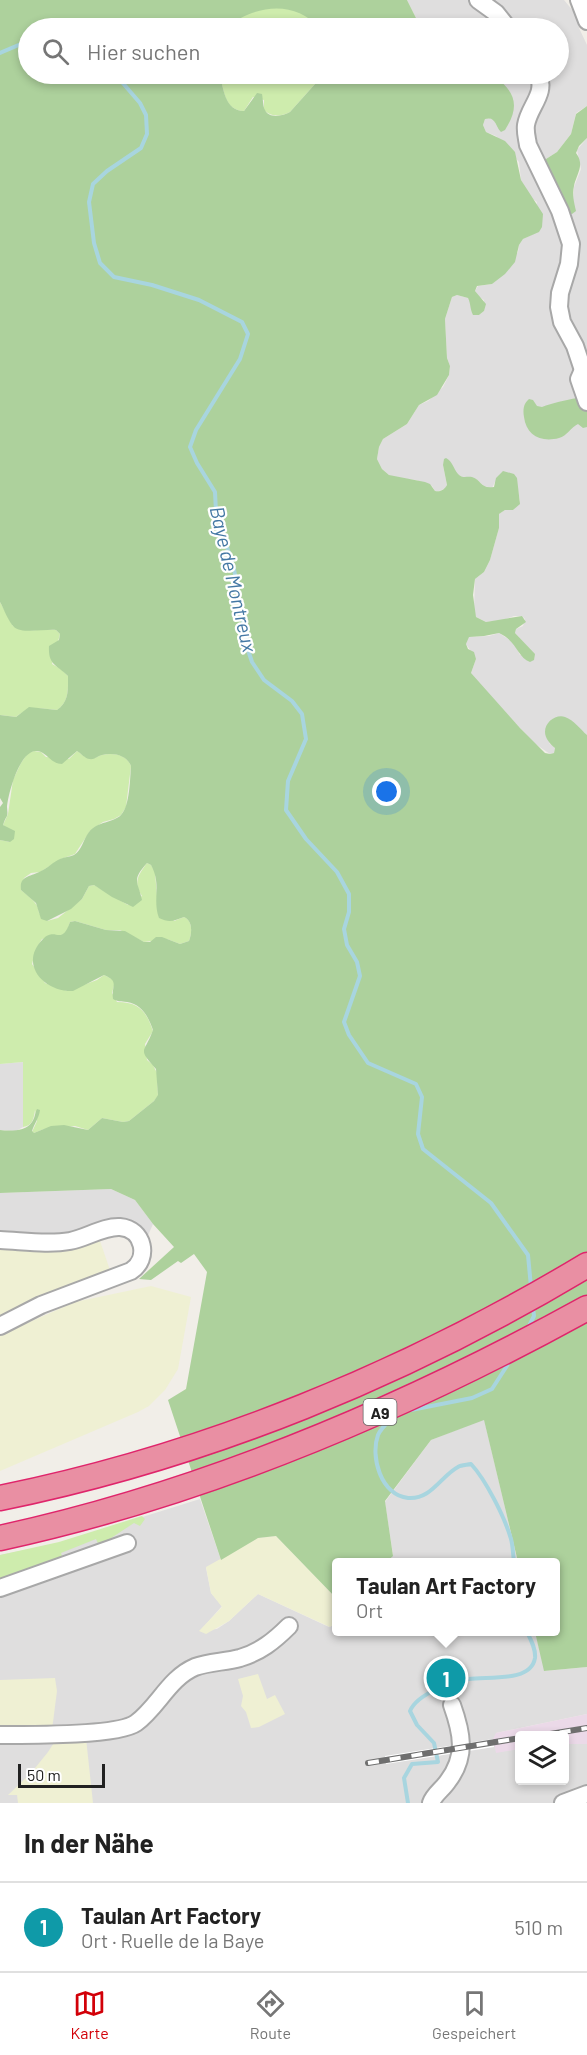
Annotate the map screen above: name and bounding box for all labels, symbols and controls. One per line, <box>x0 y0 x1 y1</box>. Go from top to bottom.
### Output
search box <box>18 18 569 84</box>
icon: search <box>39 35 72 68</box>
text: Hier suchen <box>87 38 200 64</box>
water label: Baye de Montreux <box>206 504 263 655</box>
your location <box>372 777 401 806</box>
road number: A9 <box>364 1399 397 1425</box>
popup <box>332 1558 560 1636</box>
text: Taulan Art Factory <box>356 1572 536 1598</box>
text: Ort <box>356 1598 383 1622</box>
pin: 1 <box>426 1656 466 1700</box>
map controls <box>515 1731 569 1785</box>
button: layers <box>515 1731 569 1785</box>
scale bar <box>18 1761 105 1788</box>
text: 50 m <box>27 1765 61 1784</box>
text: In der Nähe <box>24 1827 154 1858</box>
text: Taulan Art Factory <box>81 1902 261 1928</box>
text: 1 <box>40 1915 47 1939</box>
text: 510 m <box>514 1915 563 1939</box>
text: Ort · Ruelle de la Baye <box>81 1928 264 1952</box>
tab: Karte <box>71 1987 109 2042</box>
tab: Route <box>250 1987 291 2042</box>
tab: Gespeichert <box>432 1987 516 2042</box>

